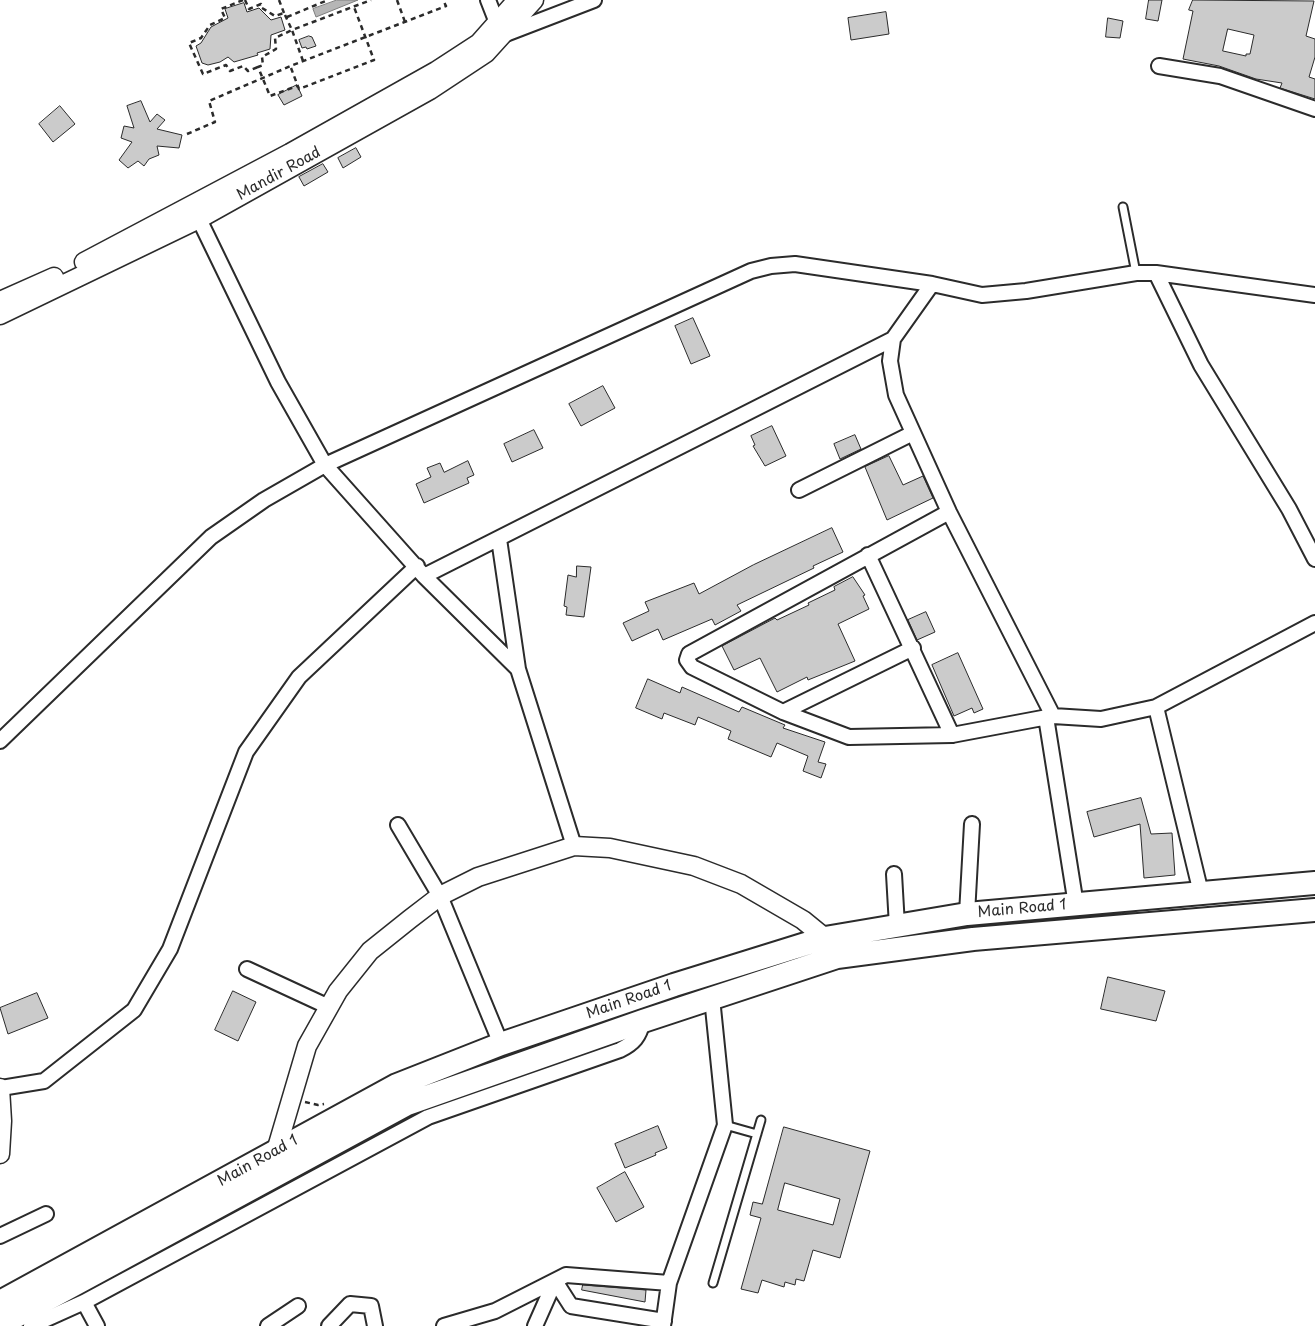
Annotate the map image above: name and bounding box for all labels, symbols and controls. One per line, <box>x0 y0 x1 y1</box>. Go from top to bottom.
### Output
street label: Mandir Road <box>234 144 324 204</box>
street label: Main Road 1 <box>977 896 1067 922</box>
street label: Main Road 1 <box>584 977 674 1023</box>
street label: Main Road 1 <box>215 1132 301 1190</box>

